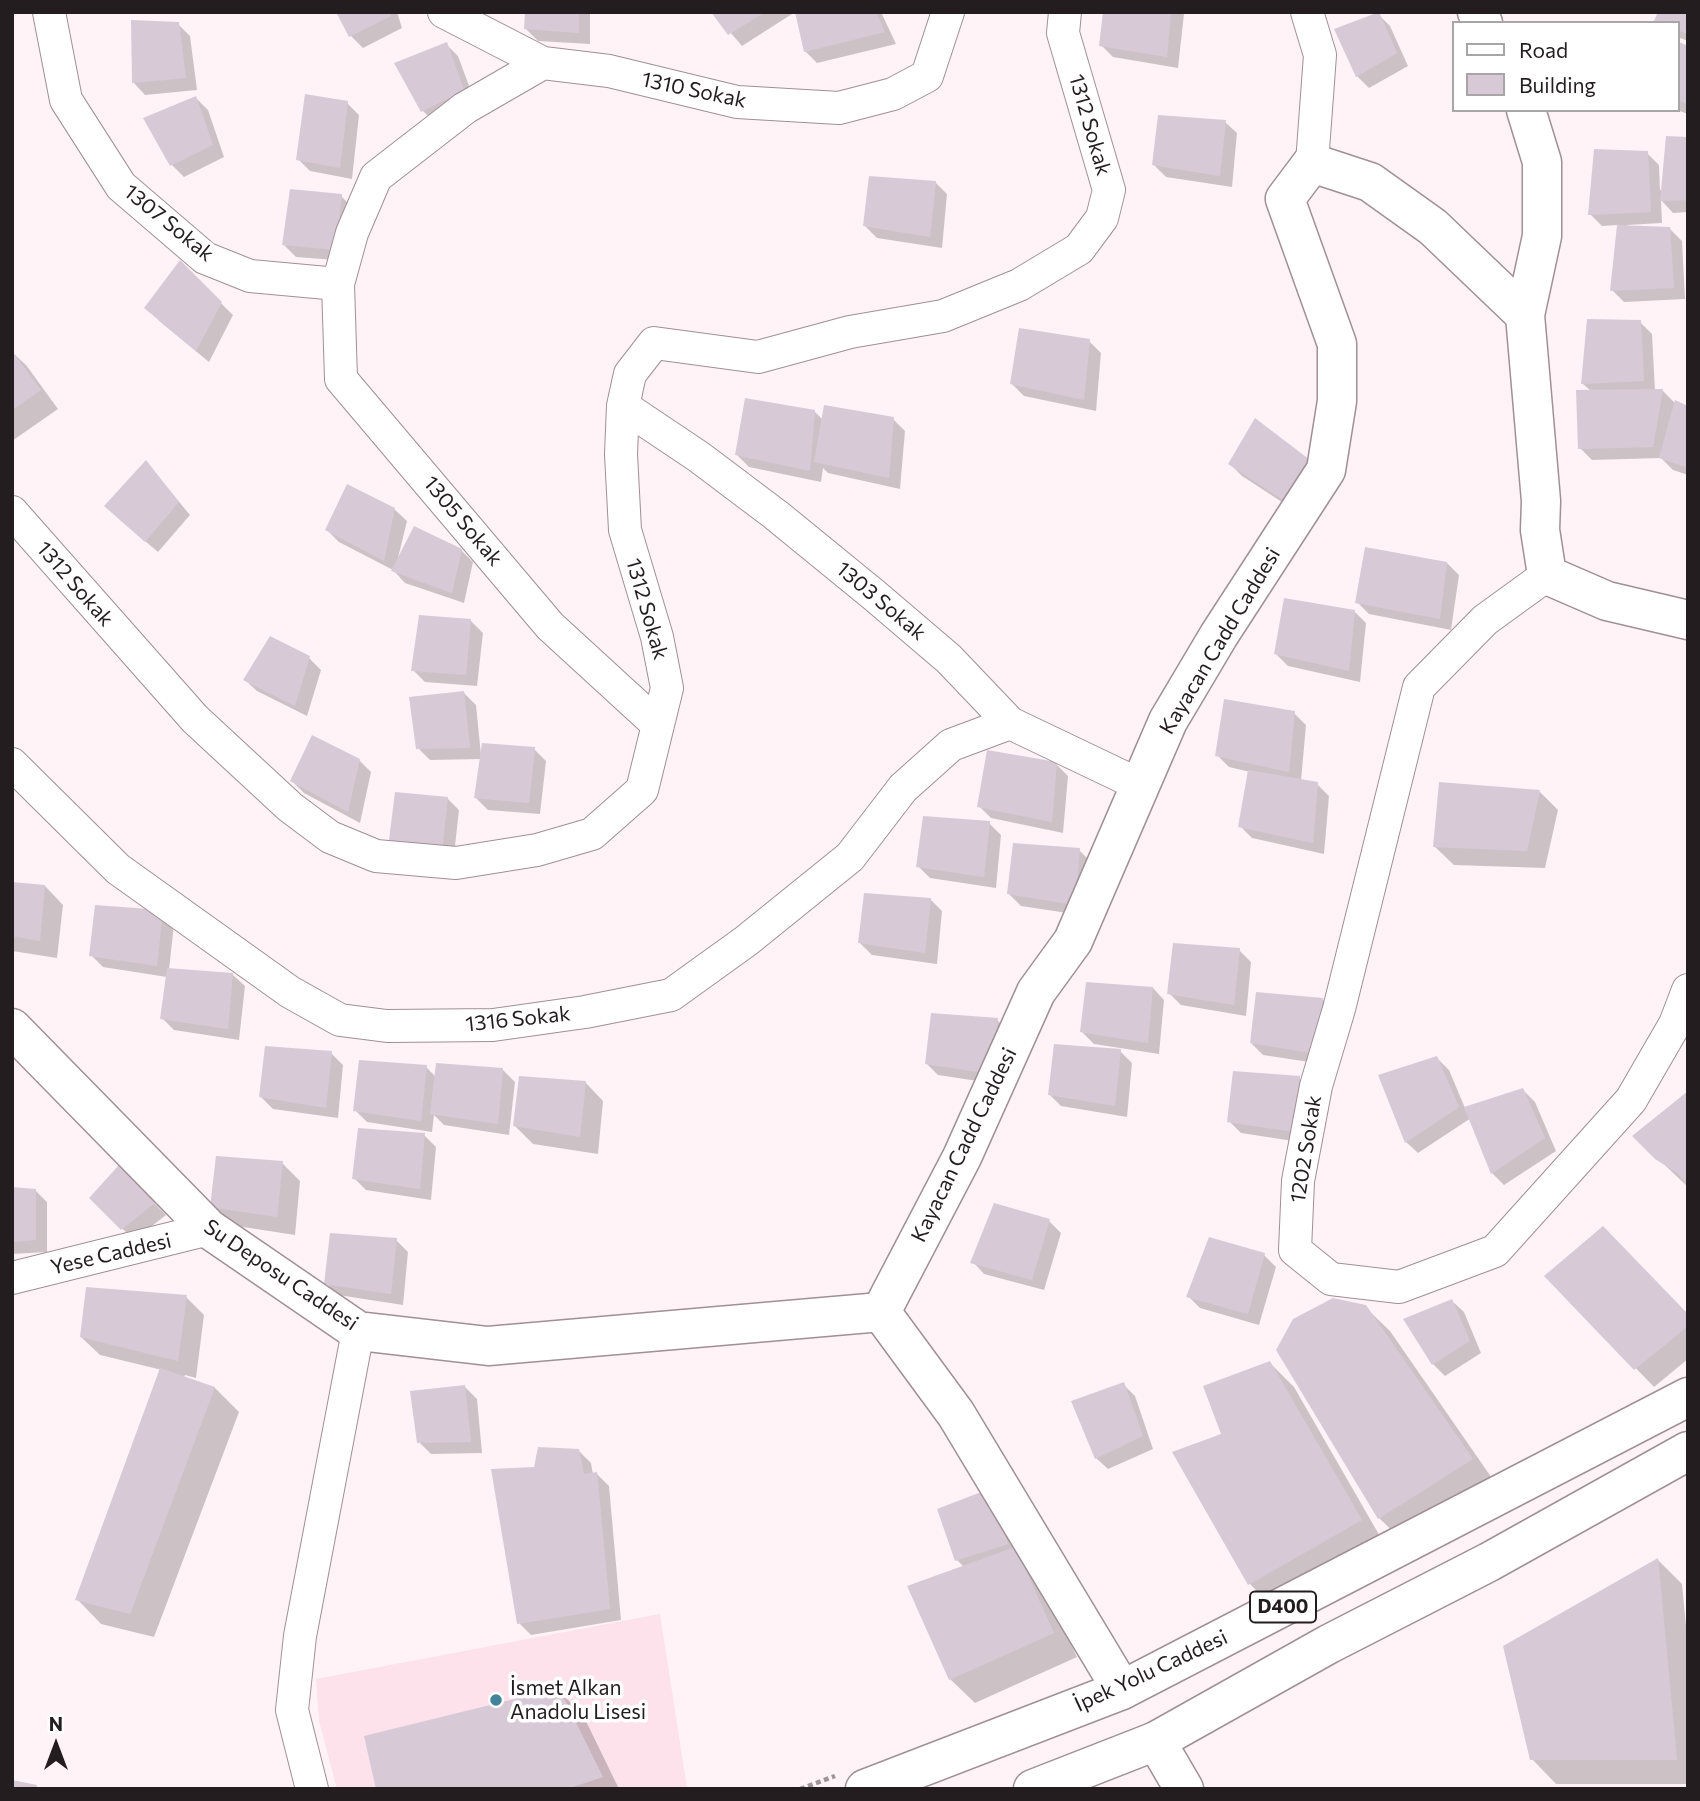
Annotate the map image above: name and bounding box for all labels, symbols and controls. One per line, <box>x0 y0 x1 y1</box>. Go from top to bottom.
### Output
legend <box>1452 21 1679 112</box>
text: Road <box>1519 37 1568 62</box>
street label: 1310 Sokak <box>639 67 749 113</box>
street label: 1312 Sokak <box>1064 71 1116 179</box>
text: Building <box>1519 72 1596 97</box>
street label: 1307 Sokak <box>119 179 219 267</box>
street label: 1305 Sokak <box>418 471 508 571</box>
street label: 1312 Sokak <box>31 536 119 632</box>
street label: Kayacan Cadd Caddesi <box>1154 543 1286 739</box>
street label: 1312 Sokak <box>621 555 673 663</box>
street label: 1303 Sokak <box>831 556 931 646</box>
street label: 1316 Sokak <box>464 1001 572 1037</box>
street label: Kayacan Cadd Caddesi <box>906 1044 1022 1246</box>
street label: 1202 Sokak <box>1285 1093 1327 1205</box>
street label: Su Deposu Caddesi <box>199 1214 363 1336</box>
street label: Yese Caddesi <box>48 1228 174 1280</box>
road number: D400 <box>1250 1592 1316 1623</box>
street label: İpek Yolu Caddesi <box>1071 1625 1231 1717</box>
place label: İsmet Alkan Anadolu Lisesi <box>510 1675 646 1725</box>
marker: İsmet Alkan Anadolu Lisesi <box>488 1692 504 1708</box>
north arrow <box>21 1710 91 1780</box>
text: N <box>49 1712 63 1735</box>

